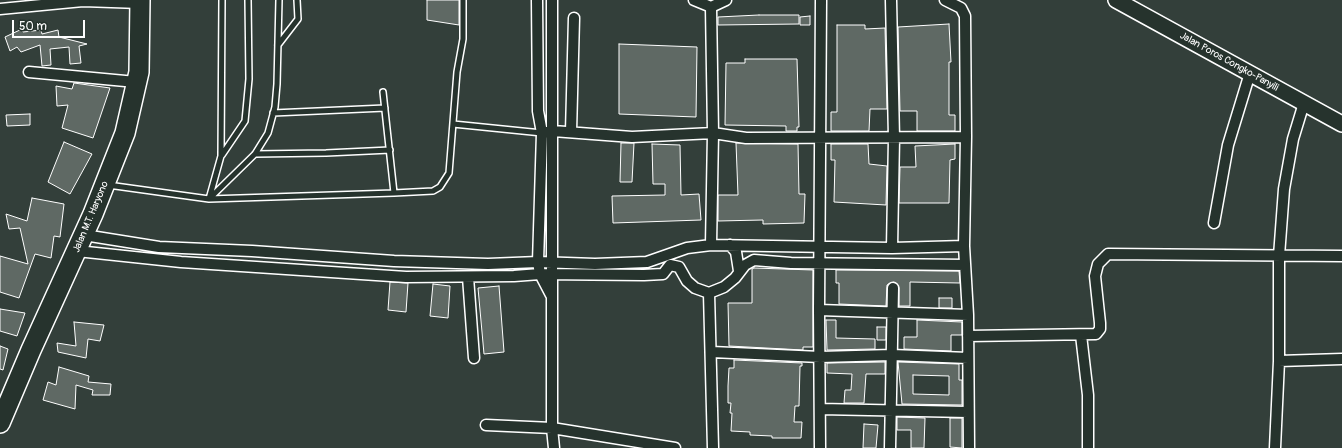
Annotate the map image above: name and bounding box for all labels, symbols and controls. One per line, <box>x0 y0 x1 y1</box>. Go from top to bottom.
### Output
scale bar <box>14 12 87 38</box>
text: 50 m <box>19 19 47 34</box>
street label: Jalan Poros Congko-Panyili <box>1177 30 1281 94</box>
street label: Jalan M.T. Haryono <box>71 180 111 254</box>

